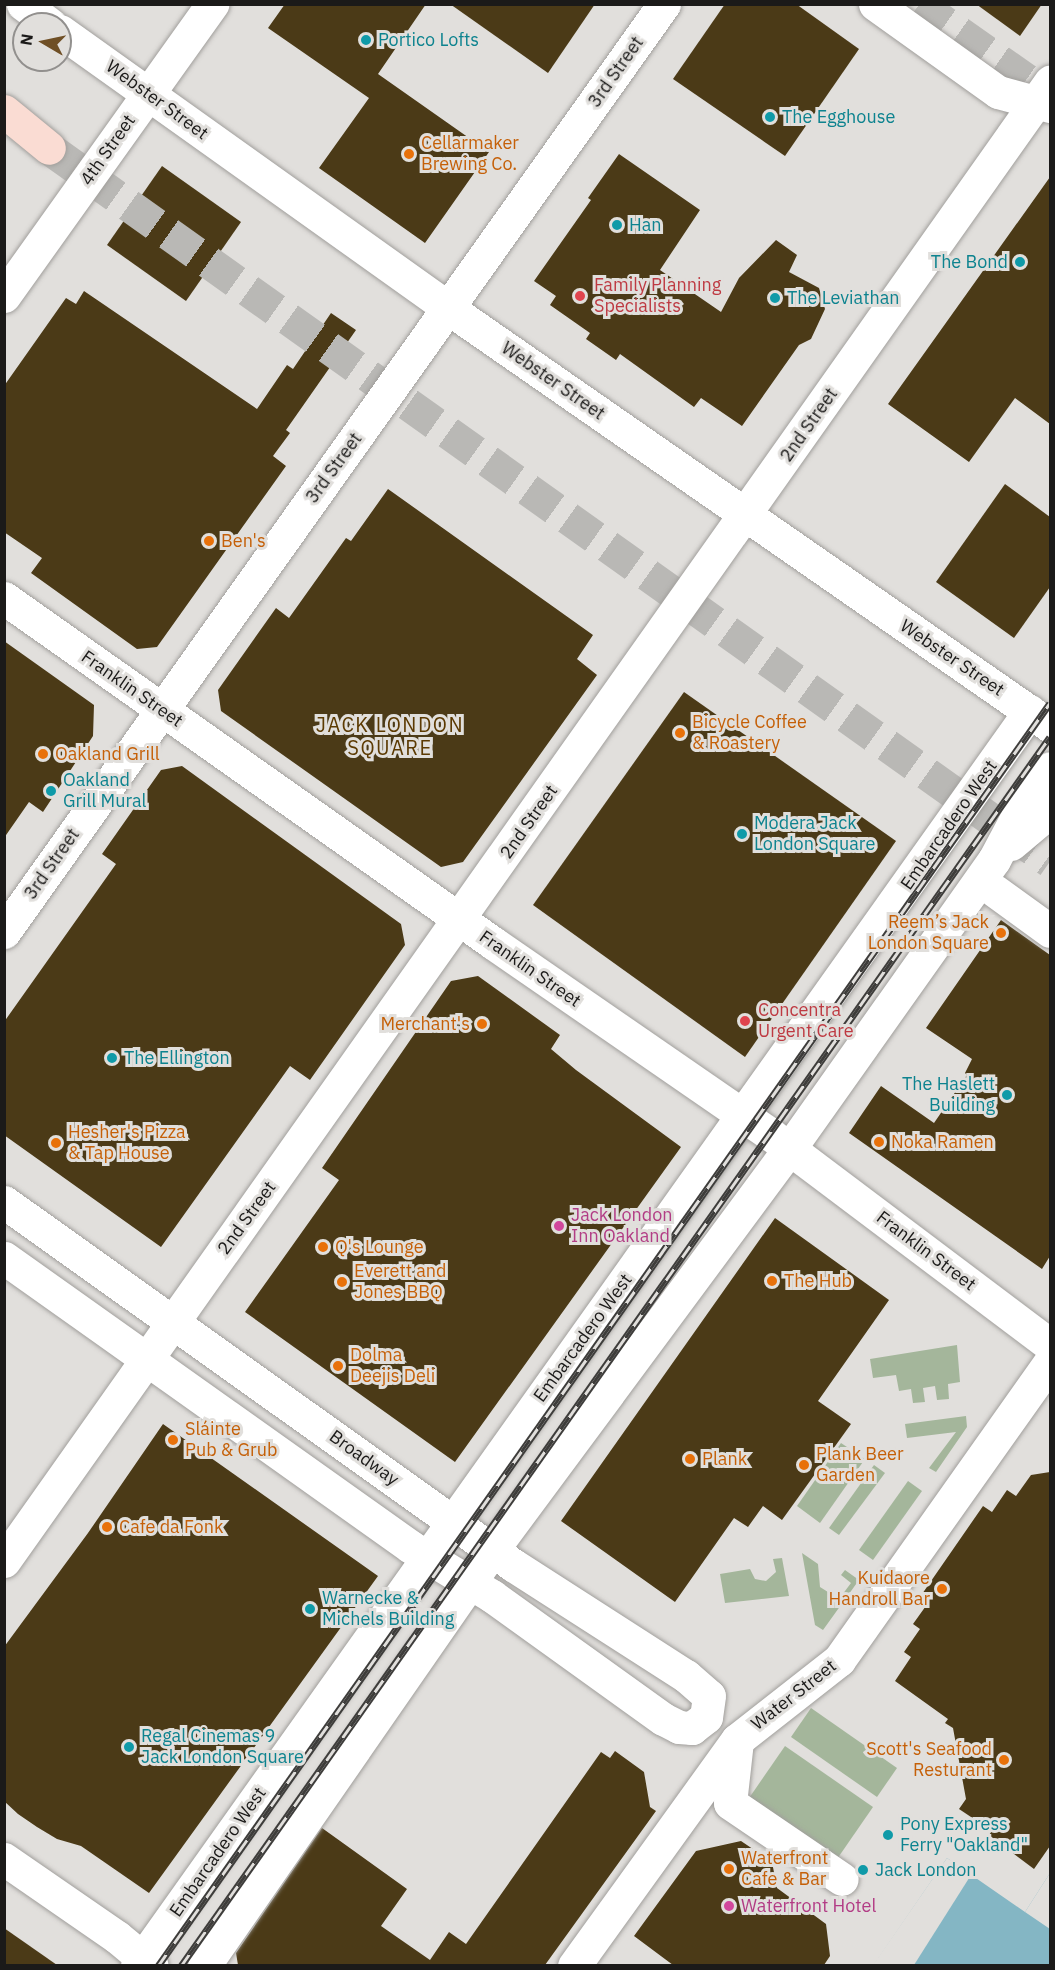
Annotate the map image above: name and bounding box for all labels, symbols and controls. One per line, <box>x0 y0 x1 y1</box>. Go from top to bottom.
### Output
north arrow <box>12 12 72 72</box>
place label: Portico Lofts <box>378 29 479 51</box>
text: N <box>15 32 37 47</box>
street label: 3rd Street <box>584 32 648 112</box>
marker: Portico Lofts <box>359 33 373 47</box>
street label: Webster Street <box>102 56 212 144</box>
place label: The Egghouse <box>782 106 895 128</box>
marker: The Egghouse <box>763 110 777 124</box>
street label: 4th Street <box>76 111 140 189</box>
place label: Cellarmaker Brewing Co. <box>421 133 519 176</box>
marker: Cellarmaker Brewing Co. <box>402 147 416 161</box>
place label: Han <box>629 214 662 236</box>
marker: Han <box>610 218 624 232</box>
place label: The Bond <box>931 251 1008 273</box>
marker: The Bond <box>1013 255 1027 269</box>
place label: Family Planning Specialists <box>594 275 721 318</box>
marker: Family Planning Specialists <box>571 287 589 305</box>
place label: The Leviathan <box>787 287 900 309</box>
marker: The Leviathan <box>768 291 782 305</box>
street label: Webster Street <box>497 337 609 425</box>
street label: 2nd Street <box>776 384 842 466</box>
street label: 3rd Street <box>301 429 367 507</box>
place label: Ben's <box>221 530 266 552</box>
marker: Ben's <box>202 534 216 548</box>
street label: Webster Street <box>896 615 1008 701</box>
street label: Franklin Street <box>77 646 187 732</box>
district label: JACK LONDON SQUARE <box>316 712 464 759</box>
place label: Bicycle Coffee & Roastery <box>692 712 807 754</box>
marker: Bicycle Coffee & Roastery <box>673 726 687 740</box>
place label: Oakland Grill <box>55 743 160 765</box>
marker: Oakland Grill <box>36 747 50 761</box>
street label: Embarcadero West <box>896 756 1002 894</box>
place label: Oakland Grill Mural <box>63 770 146 812</box>
street label: 2nd Street <box>496 781 562 863</box>
marker: Oakland Grill Mural <box>44 784 58 798</box>
place label: Modera Jack London Square <box>754 813 875 856</box>
street label: 3rd Street <box>20 824 84 904</box>
marker: Modera Jack London Square <box>735 827 749 841</box>
place label: Reem’s Jack London Square <box>868 912 989 954</box>
street label: Franklin Street <box>475 926 585 1012</box>
marker: Reem’s Jack London Square <box>994 926 1008 940</box>
place label: Concentra Urgent Care <box>758 1000 854 1042</box>
marker: Concentra Urgent Care <box>736 1012 754 1030</box>
place label: Merchant's <box>380 1013 470 1035</box>
marker: Merchant's <box>475 1017 489 1031</box>
place label: The Ellington <box>124 1047 230 1069</box>
marker: The Ellington <box>105 1051 119 1065</box>
place label: The Haslett Building <box>902 1074 995 1116</box>
marker: The Haslett Building <box>1000 1088 1014 1102</box>
place label: Hesher's Pizza & Tap House <box>68 1122 186 1164</box>
place label: Noka Ramen <box>891 1131 994 1153</box>
marker: Noka Ramen <box>872 1135 886 1149</box>
marker: Hesher's Pizza & Tap House <box>49 1136 63 1150</box>
street label: 2nd Street <box>213 1177 281 1259</box>
place label: Jack London Inn Oakland <box>571 1205 672 1248</box>
street label: Franklin Street <box>872 1207 980 1295</box>
marker: Jack London Inn Oakland <box>552 1219 566 1233</box>
place label: Q's Lounge <box>335 1236 424 1258</box>
marker: Q's Lounge <box>316 1240 330 1254</box>
place label: Everett and Jones BBQ <box>354 1261 446 1304</box>
street label: Embarcadero West <box>529 1270 637 1406</box>
place label: The Hub <box>784 1270 852 1292</box>
marker: The Hub <box>765 1274 779 1288</box>
marker: Everett and Jones BBQ <box>335 1275 349 1289</box>
place label: Dolma Deejis Deli <box>350 1345 435 1388</box>
marker: Dolma Deejis Deli <box>331 1359 345 1373</box>
place label: Sláinte Pub & Grub <box>185 1419 277 1462</box>
street label: Broadway <box>325 1426 403 1490</box>
marker: Sláinte Pub & Grub <box>166 1433 180 1447</box>
place label: Plank Beer Garden <box>816 1444 903 1486</box>
place label: Plank <box>702 1448 747 1470</box>
marker: Plank <box>683 1452 697 1466</box>
marker: Plank Beer Garden <box>797 1458 811 1472</box>
place label: Cafe da Fonk <box>119 1516 223 1538</box>
marker: Cafe da Fonk <box>100 1520 114 1534</box>
place label: Kuidaore Handroll Bar <box>828 1568 930 1610</box>
marker: Kuidaore Handroll Bar <box>935 1582 949 1596</box>
place label: Warnecke & Michels Building <box>322 1588 454 1630</box>
marker: Warnecke & Michels Building <box>303 1602 317 1616</box>
street label: Water Street <box>747 1655 841 1735</box>
place label: Regal Cinemas 9 Jack London Square <box>141 1726 304 1768</box>
place label: Scott's Seafood Resturant <box>866 1739 992 1782</box>
marker: Regal Cinemas 9 Jack London Square <box>122 1740 136 1754</box>
marker: Scott's Seafood Resturant <box>997 1753 1011 1767</box>
street label: Embarcadero West <box>165 1783 271 1921</box>
place label: Pony Express Ferry "Oakland" <box>900 1814 1028 1856</box>
marker: Pony Express Ferry "Oakland" <box>881 1828 895 1842</box>
place label: Waterfront Cafe & Bar <box>741 1848 828 1890</box>
place label: Jack London <box>875 1859 976 1881</box>
marker: Waterfront Cafe & Bar <box>722 1862 736 1876</box>
marker: Jack London <box>856 1863 870 1877</box>
place label: Waterfront Hotel <box>741 1895 876 1917</box>
marker: Waterfront Hotel <box>722 1899 736 1913</box>

